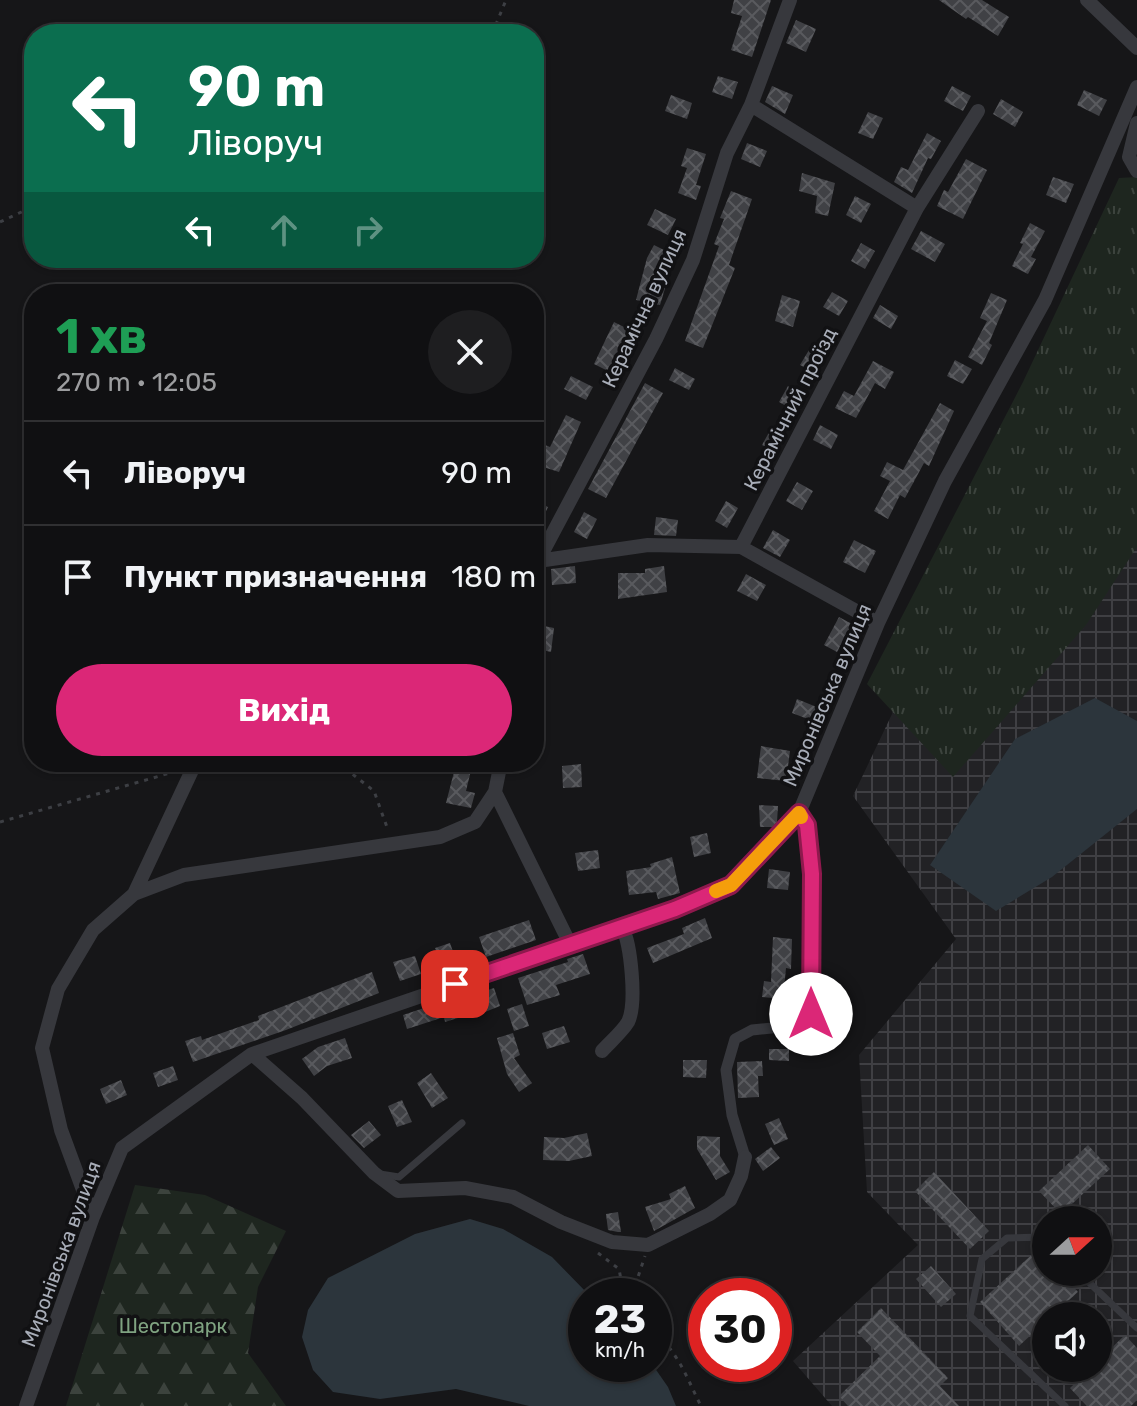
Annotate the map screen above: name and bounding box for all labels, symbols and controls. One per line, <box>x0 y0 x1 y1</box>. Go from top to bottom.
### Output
text: 90 m <box>188 54 325 120</box>
icon: left <box>56 56 160 160</box>
text: Ліворуч <box>188 121 323 164</box>
icon: left <box>178 208 222 252</box>
icon: ahead <box>262 208 306 252</box>
icon: right <box>346 208 390 252</box>
street label: Керамічна вулиця <box>597 225 691 391</box>
text: 1 хв <box>56 308 147 365</box>
button: close <box>428 310 512 394</box>
street label: Керамічний проїзд <box>739 324 841 494</box>
text: 270 m · 12:05 <box>56 367 217 398</box>
icon: left <box>56 451 100 495</box>
text: Ліворуч <box>124 455 246 491</box>
text: 90 m <box>441 455 512 491</box>
icon: arrive <box>56 555 100 599</box>
text: Пункт призначення <box>124 559 427 595</box>
text: 180 m <box>451 559 536 595</box>
street label: Миронівська вулиця <box>778 600 876 790</box>
button: Вихід <box>56 664 512 756</box>
pin <box>421 950 489 1018</box>
icon: arrive <box>433 962 477 1006</box>
position arrow <box>769 972 853 1056</box>
street label: Миронівська вулиця <box>16 1158 106 1350</box>
north arrow <box>1032 1206 1112 1286</box>
map controls <box>1032 1206 1112 1382</box>
speed limit sign: 30 <box>688 1278 792 1382</box>
text: 23 <box>594 1296 646 1343</box>
button: sound <box>1032 1302 1112 1382</box>
park label: Шестопарк <box>119 1314 228 1338</box>
text: km/h <box>595 1338 645 1362</box>

